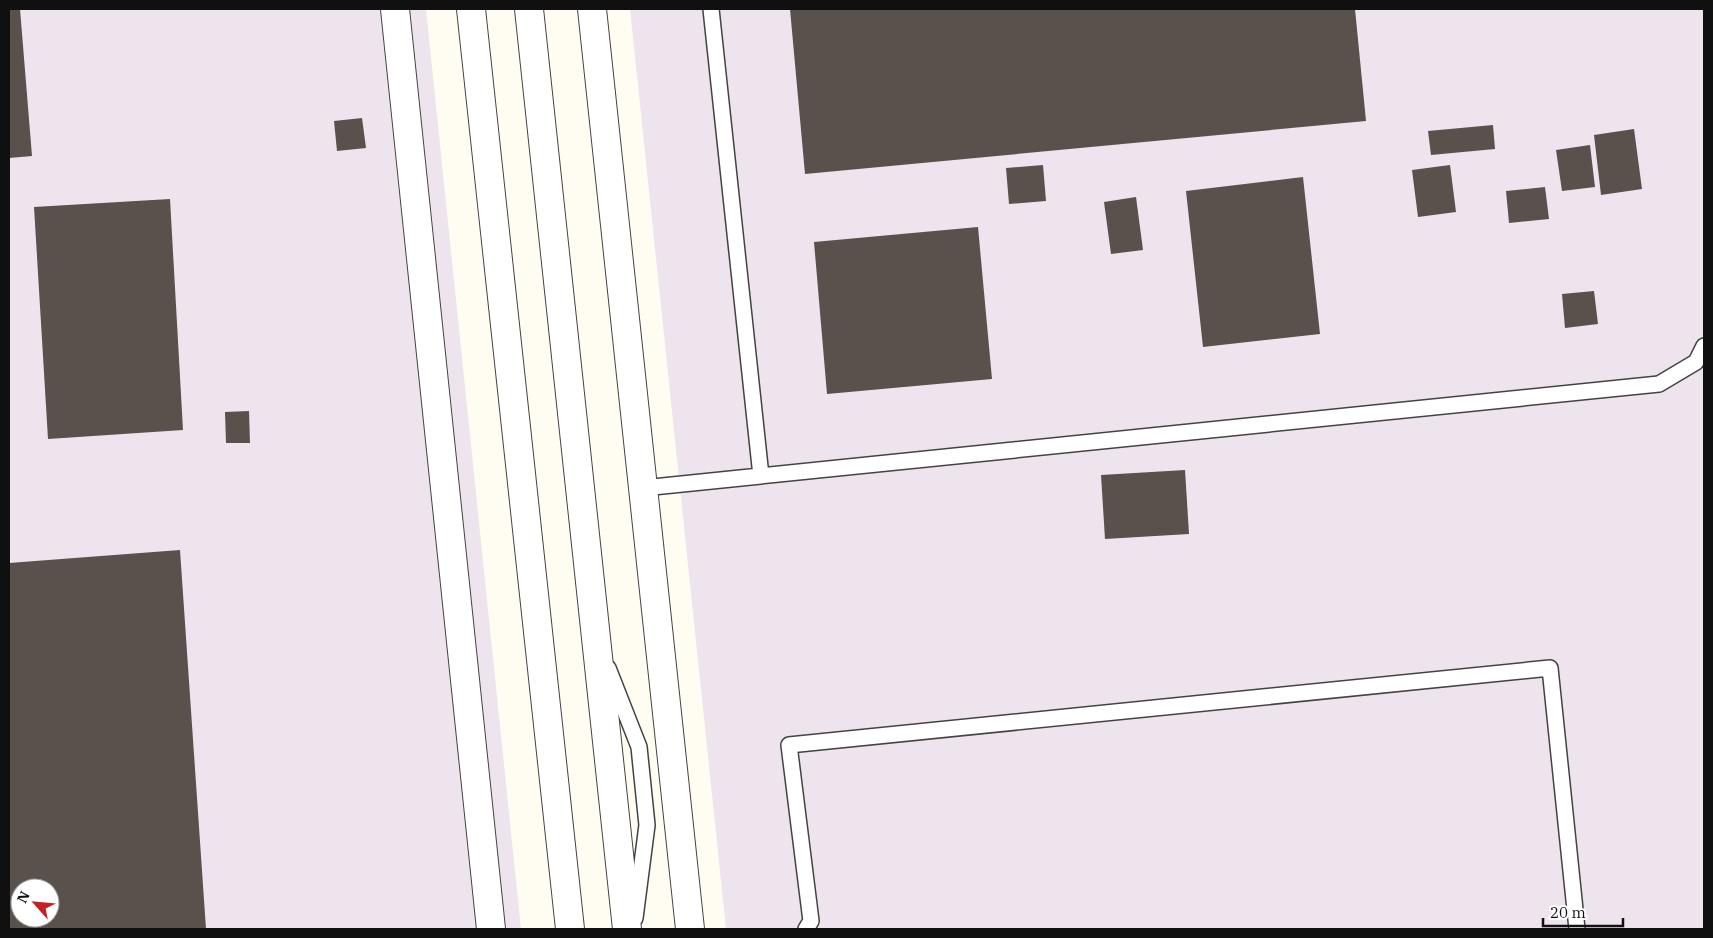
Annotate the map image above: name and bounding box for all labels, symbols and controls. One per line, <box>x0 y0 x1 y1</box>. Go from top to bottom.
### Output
north arrow <box>10 878 60 928</box>
text: N <box>13 888 34 906</box>
scale bar <box>1543 896 1623 928</box>
text: 20 m <box>1550 903 1586 922</box>

